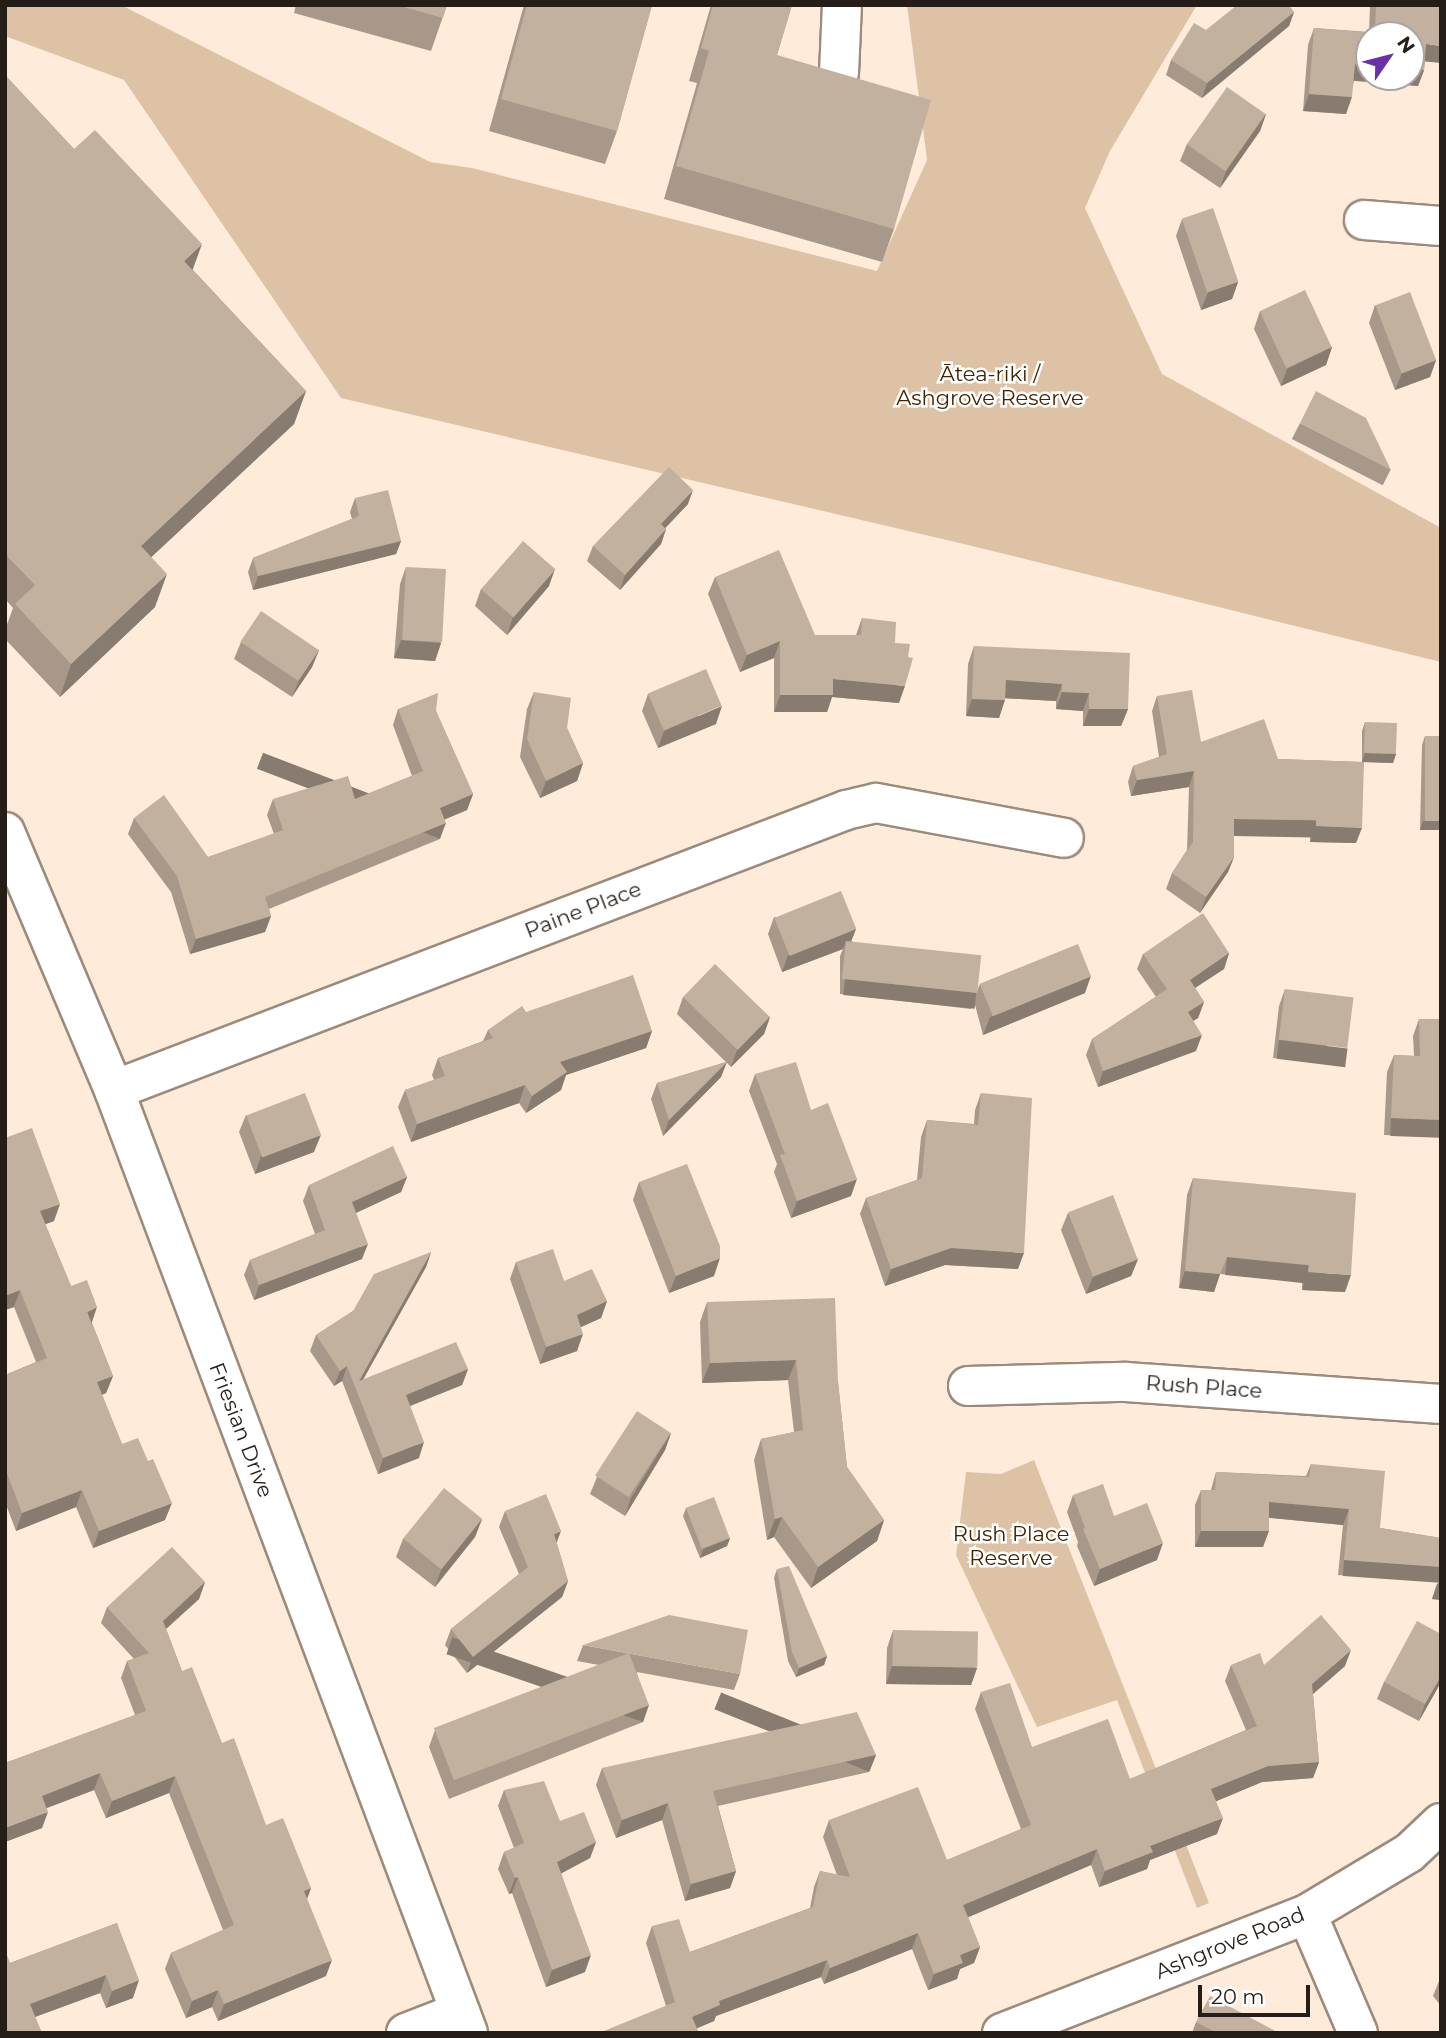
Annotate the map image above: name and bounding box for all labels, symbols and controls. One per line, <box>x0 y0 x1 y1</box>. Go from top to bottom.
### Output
north arrow <box>1355 21 1425 91</box>
text: N <box>1392 32 1420 58</box>
park label: Ātea-riki / Ashgrove Reserve <box>896 361 1084 411</box>
street label: Paine Place <box>521 876 645 944</box>
street label: Friesian Drive <box>204 1359 278 1501</box>
street label: Rush Place <box>1145 1370 1263 1404</box>
park label: Rush Place Reserve <box>953 1521 1069 1571</box>
street label: Ashgrove Road <box>1152 1902 1308 1984</box>
scale bar <box>1201 1972 1313 2016</box>
text: 20 m <box>1211 1984 1265 2009</box>

